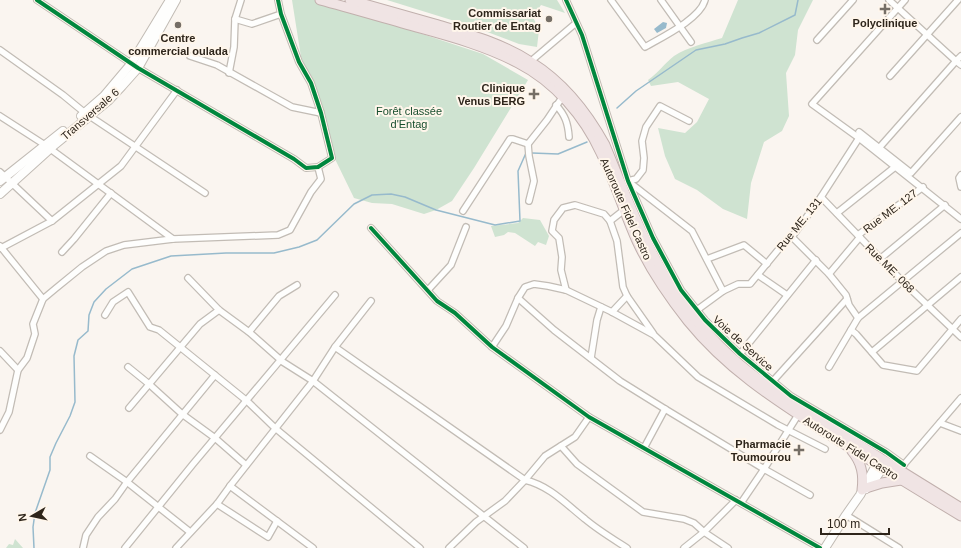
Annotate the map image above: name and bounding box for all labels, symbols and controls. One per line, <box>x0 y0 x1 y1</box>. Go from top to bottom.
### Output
marker: Polyclinique <box>879 3 891 15</box>
place label: Commissariat Routier de Entag <box>453 7 541 32</box>
marker: Commissariat Routier de Entag <box>544 14 554 24</box>
place label: Polyclinique <box>853 17 917 29</box>
marker: Centre commercial oulada <box>173 20 183 30</box>
place label: Centre commercial oulada <box>128 32 229 57</box>
place label: Clinique Venus BERG <box>458 82 525 107</box>
street label: Transversale 6 <box>59 86 121 142</box>
marker: Clinique Venus BERG <box>528 88 540 100</box>
park label: Forêt classée d'Entag <box>376 105 442 130</box>
street label: Autoroute Fidel Castro <box>598 156 654 262</box>
street label: Rue ME. 127 <box>861 187 919 235</box>
street label: Rue ME. 131 <box>774 195 824 253</box>
street label: Rue ME. 068 <box>863 241 917 295</box>
street label: Voie de Service <box>711 313 775 373</box>
street label: Autoroute Fidel Castro <box>801 414 901 482</box>
place label: Pharmacie Toumourou <box>731 438 791 463</box>
marker: Pharmacie Toumourou <box>794 445 804 455</box>
north arrow <box>12 496 52 536</box>
scale bar <box>821 510 889 536</box>
text: N <box>16 513 29 522</box>
text: 100 m <box>827 517 860 531</box>

